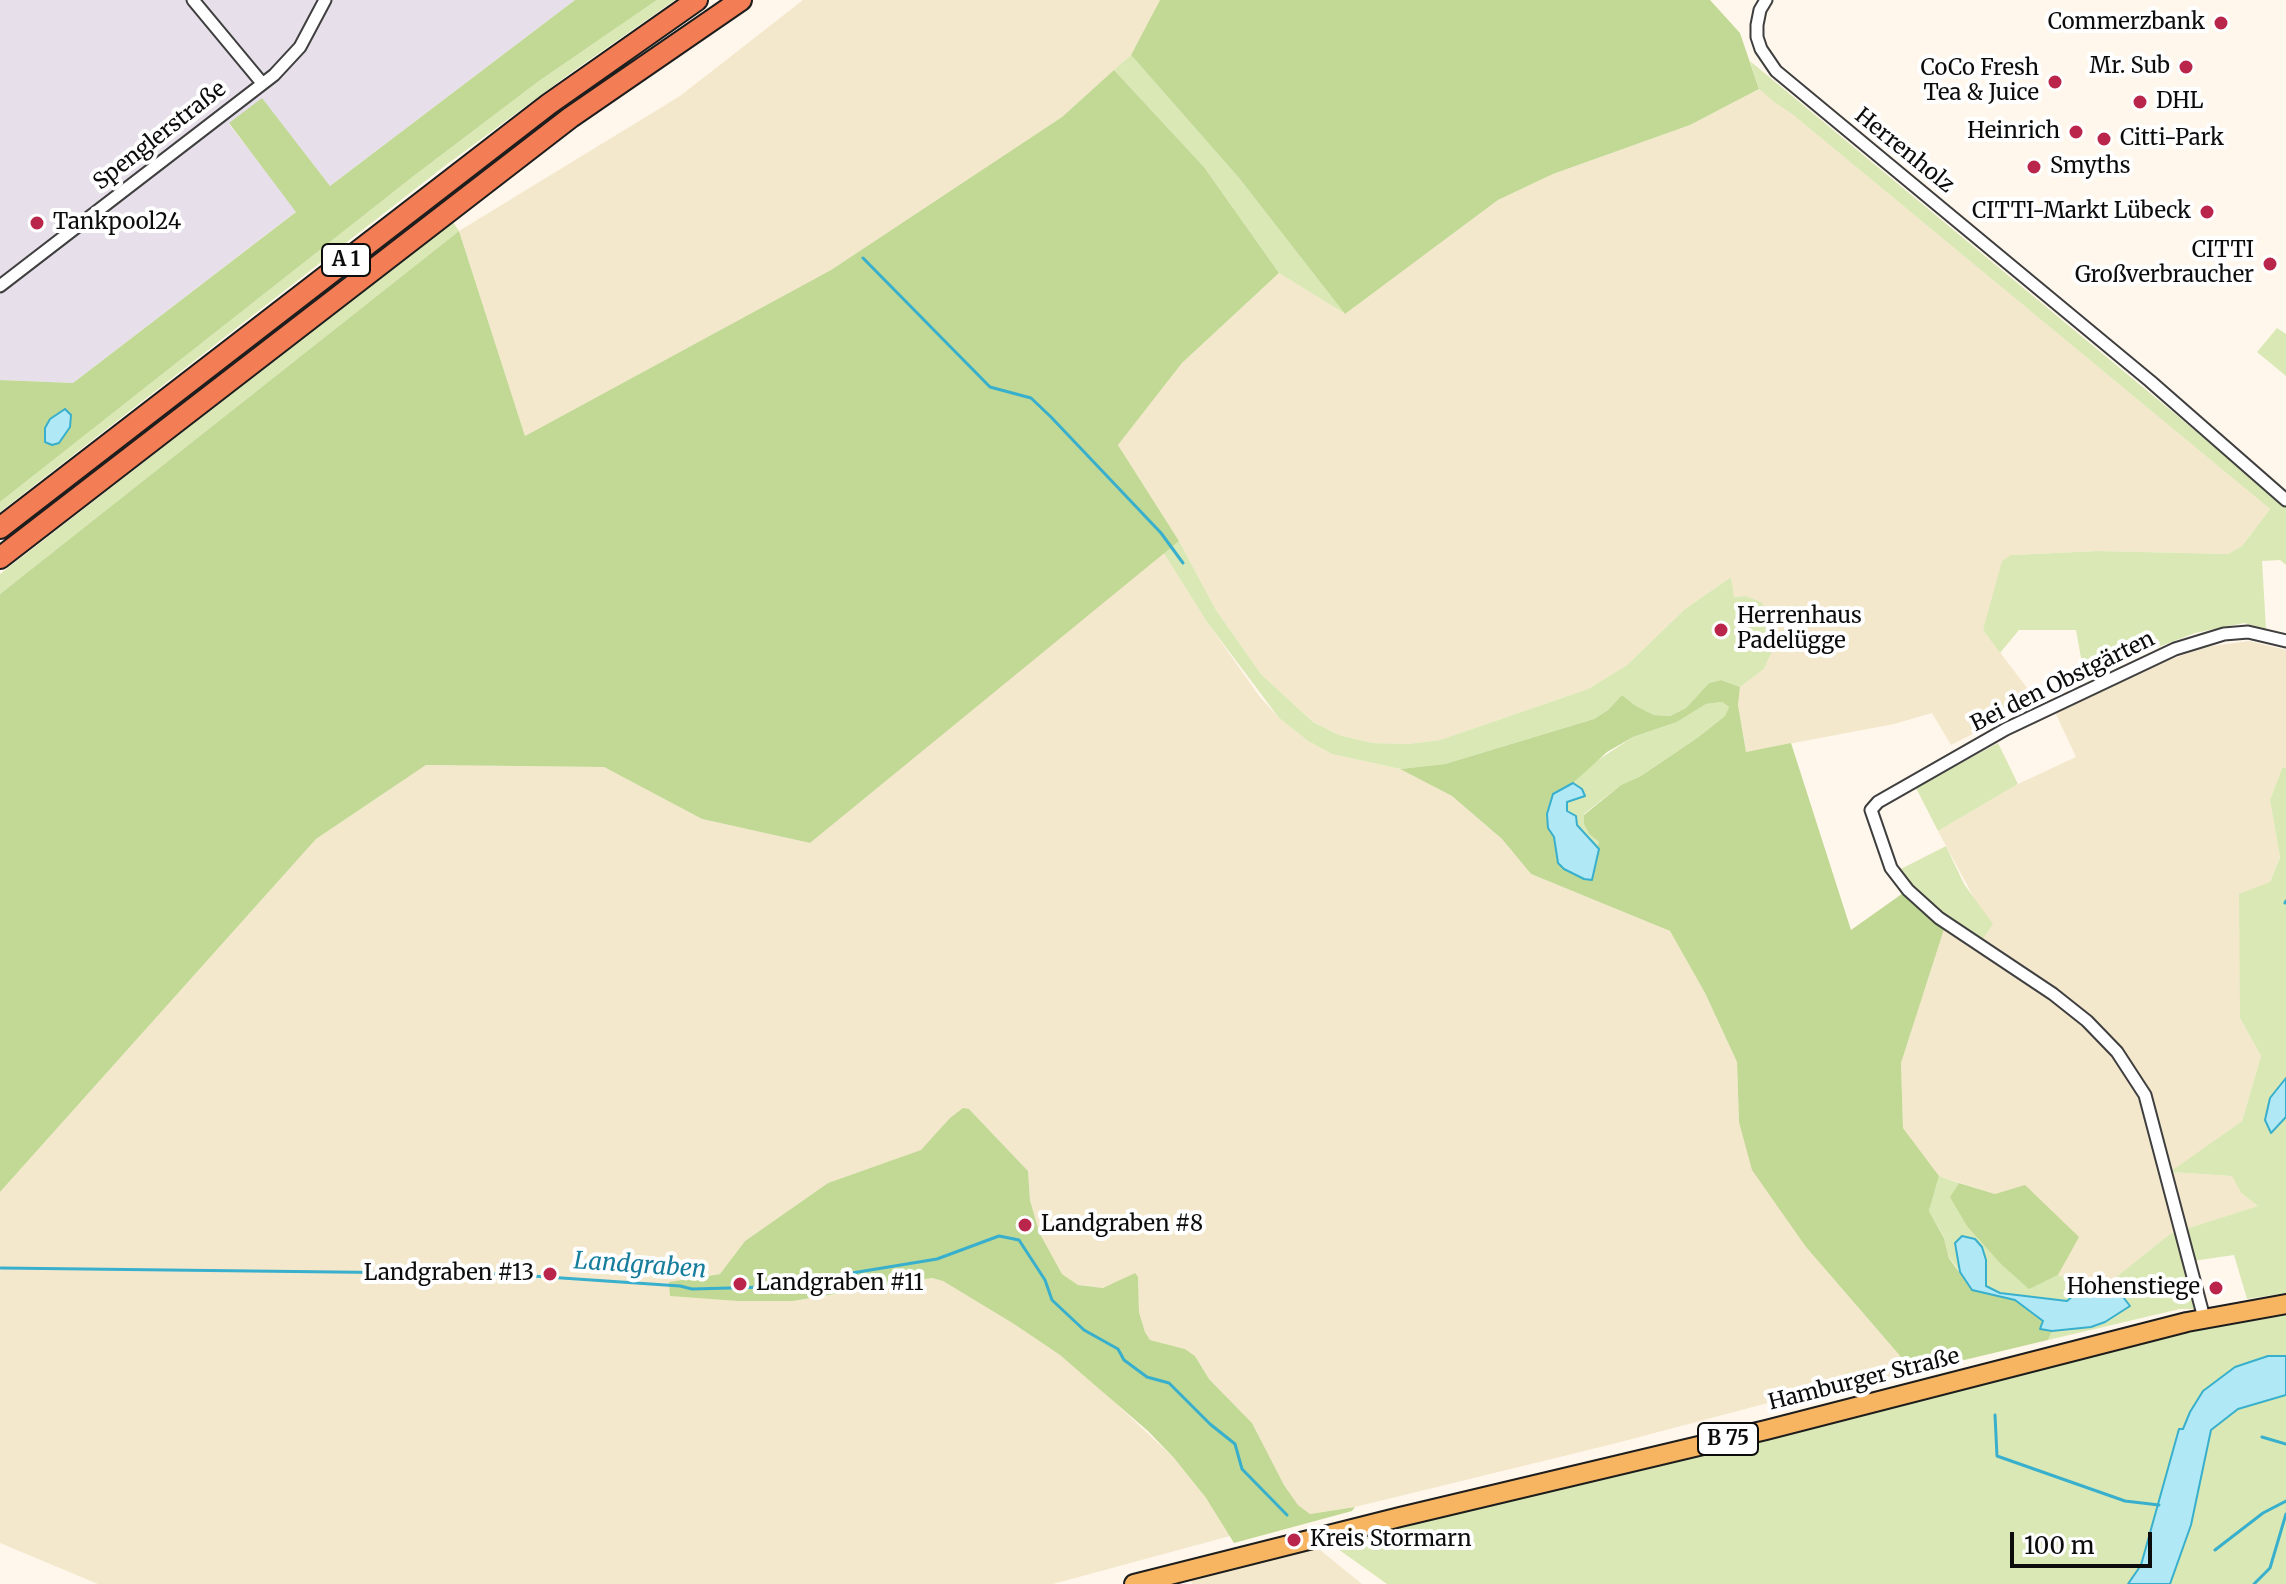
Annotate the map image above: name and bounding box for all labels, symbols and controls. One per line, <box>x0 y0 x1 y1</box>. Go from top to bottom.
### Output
place label: Commerzbank <box>2048 10 2205 36</box>
marker: Commerzbank <box>2212 14 2230 32</box>
place label: Mr. Sub <box>2089 54 2170 80</box>
place label: CoCo Fresh Tea & Juice <box>1920 56 2039 108</box>
marker: Mr. Sub <box>2177 58 2195 76</box>
marker: CoCo Fresh Tea & Juice <box>2046 73 2064 91</box>
street label: Spenglerstraße <box>88 76 232 196</box>
place label: DHL <box>2156 89 2204 115</box>
marker: DHL <box>2131 93 2149 111</box>
street label: Herrenholz <box>1849 103 1959 199</box>
place label: Heinrich <box>1967 119 2060 145</box>
marker: Heinrich <box>2067 123 2085 141</box>
place label: Citti-Park <box>2120 126 2224 152</box>
marker: Citti-Park <box>2095 130 2113 148</box>
place label: Smyths <box>2050 154 2131 180</box>
marker: Smyths <box>2025 158 2043 176</box>
place label: CITTI-Markt Lübeck <box>1972 199 2191 225</box>
marker: CITTI-Markt Lübeck <box>2198 203 2216 221</box>
place label: Tankpool24 <box>53 210 181 236</box>
marker: Tankpool24 <box>28 214 46 232</box>
place label: CITTI Großverbraucher <box>2075 238 2254 290</box>
road number: A 1 <box>322 244 370 276</box>
marker: CITTI Großverbraucher <box>2261 255 2279 273</box>
place label: Herrenhaus Padelügge <box>1737 604 1862 656</box>
marker: Herrenhaus Padelügge <box>1712 621 1730 639</box>
street label: Bei den Obstgärten <box>1967 626 2159 738</box>
place label: Landgraben #8 <box>1041 1212 1203 1238</box>
marker: Landgraben #8 <box>1016 1216 1034 1234</box>
water label: Landgraben <box>573 1247 707 1285</box>
place label: Landgraben #13 <box>364 1261 534 1287</box>
marker: Landgraben #13 <box>541 1265 559 1283</box>
place label: Landgraben #11 <box>756 1271 924 1297</box>
marker: Landgraben #11 <box>731 1275 749 1293</box>
place label: Hohenstiege <box>2067 1275 2200 1301</box>
marker: Hohenstiege <box>2207 1279 2225 1297</box>
street label: Hamburger Straße <box>1766 1343 1962 1417</box>
road number: B 75 <box>1698 1423 1758 1455</box>
scale bar <box>2014 1516 2156 1566</box>
place label: Kreis Stormarn <box>1310 1527 1472 1553</box>
text: 100 m <box>2024 1530 2094 1561</box>
marker: Kreis Stormarn <box>1285 1531 1303 1549</box>

